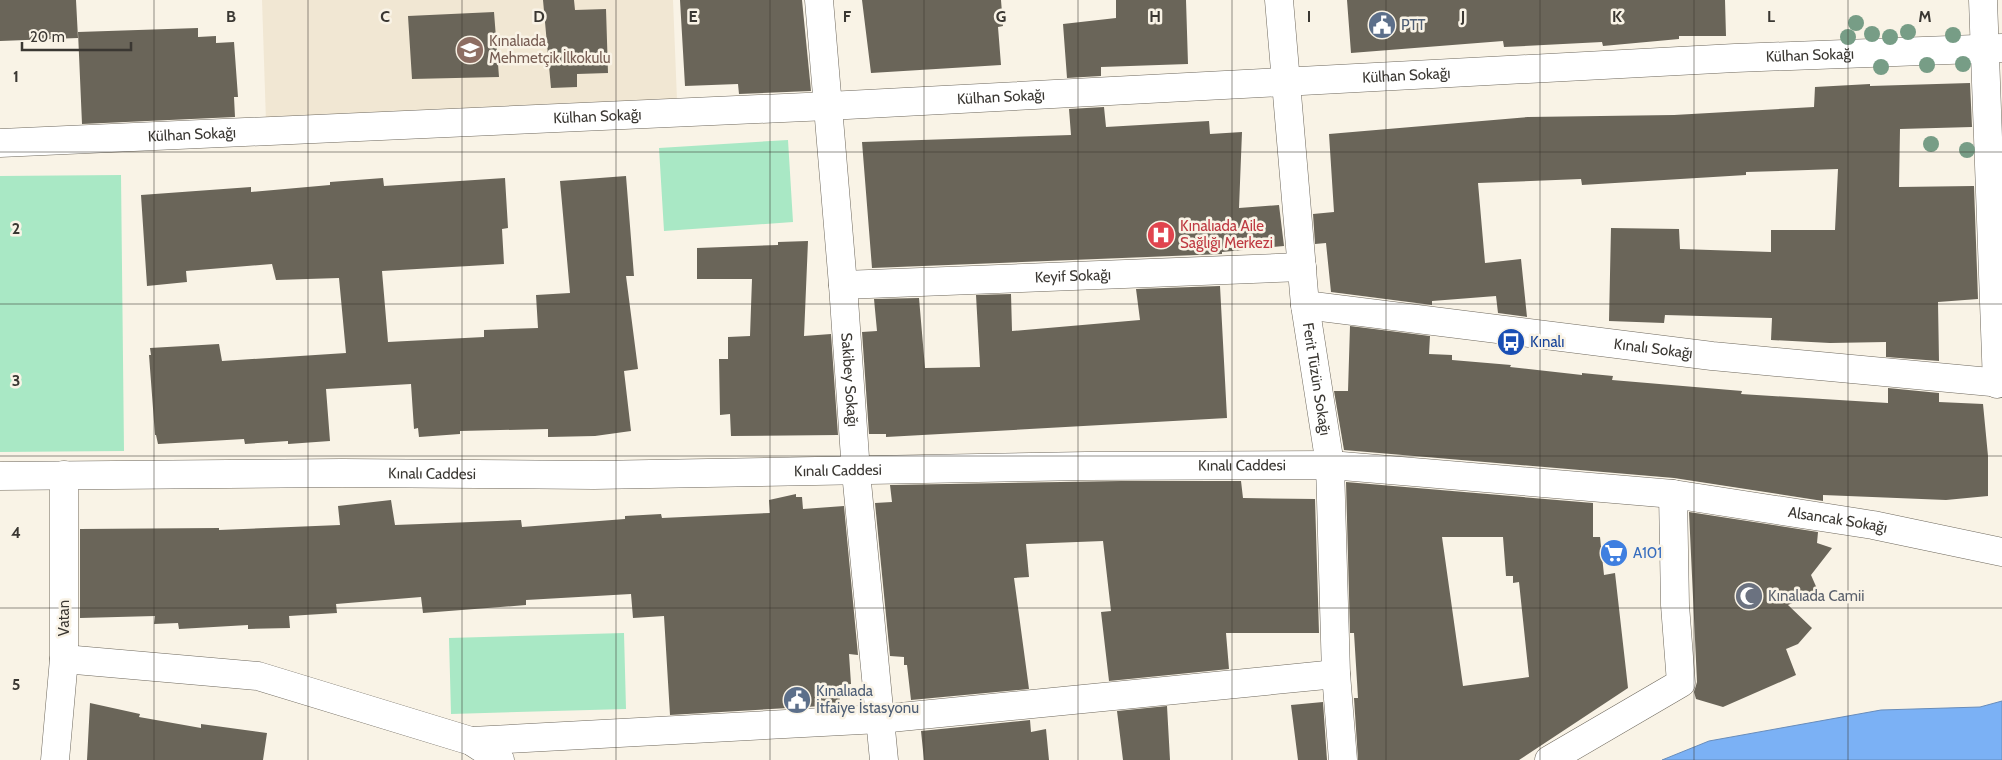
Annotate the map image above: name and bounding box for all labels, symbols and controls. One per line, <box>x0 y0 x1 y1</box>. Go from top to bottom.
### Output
text: B <box>226 7 236 26</box>
text: C <box>380 7 390 26</box>
text: D <box>533 7 545 26</box>
text: E <box>688 7 698 26</box>
text: F <box>843 7 852 26</box>
text: G <box>996 7 1006 26</box>
text: H <box>1149 7 1161 26</box>
text: I <box>1307 7 1311 26</box>
text: J <box>1460 7 1465 26</box>
text: K <box>1612 7 1622 26</box>
text: L <box>1767 7 1775 26</box>
text: M <box>1918 7 1932 26</box>
public building icon: PTT <box>1367 10 1397 40</box>
place label: PTT <box>1401 16 1426 34</box>
scale bar <box>22 20 131 52</box>
text: 20 m <box>30 28 65 46</box>
place label: Kınalıada Mehmetçik İlkokulu <box>489 32 611 67</box>
school or university icon: Kınalıada Mehmetçik İlkokulu <box>455 35 485 65</box>
street label: Külhan Sokağı <box>1765 45 1854 66</box>
street label: Külhan Sokağı <box>1362 64 1451 87</box>
text: 1 <box>13 67 19 86</box>
street label: Külhan Sokağı <box>956 86 1045 108</box>
street label: Külhan Sokağı <box>553 105 642 127</box>
street label: Külhan Sokağı <box>147 123 236 145</box>
place label: Kınalıada Aile Sağlığı Merkezi <box>1180 217 1273 252</box>
text: 2 <box>12 219 20 238</box>
hospital icon: Kınalıada Aile Sağlığı Merkezi <box>1146 220 1176 250</box>
street label: Keyif Sokağı <box>1034 266 1111 286</box>
street label: Ferit Tüzün Sokağı <box>1299 321 1334 437</box>
bus stop icon: Kınalı <box>1496 327 1526 357</box>
street label: Sakibey Sokağı <box>837 332 862 427</box>
place label: Kınalı <box>1530 333 1564 351</box>
street label: Kınalı Sokağı <box>1613 335 1694 363</box>
text: 3 <box>12 371 20 390</box>
street label: Kınalı Caddesi <box>1198 456 1286 475</box>
street label: Kınalı Caddesi <box>794 461 882 480</box>
street label: Kınalı Caddesi <box>388 464 476 483</box>
street label: Alsancak Sokağı <box>1787 503 1889 537</box>
text: 4 <box>11 523 21 542</box>
supermarket icon: A101 <box>1599 538 1629 568</box>
place label: A101 <box>1633 544 1662 562</box>
mosque icon: Kınalıada Camii <box>1734 581 1764 611</box>
place label: Kınalıada Camii <box>1768 587 1864 605</box>
street label: Vatan <box>55 600 73 636</box>
text: 5 <box>12 675 20 694</box>
place label: Kınalıada İtfaiye İstasyonu <box>816 682 919 717</box>
public building icon: Kınalıada İtfaiye İstasyonu <box>782 685 812 715</box>

